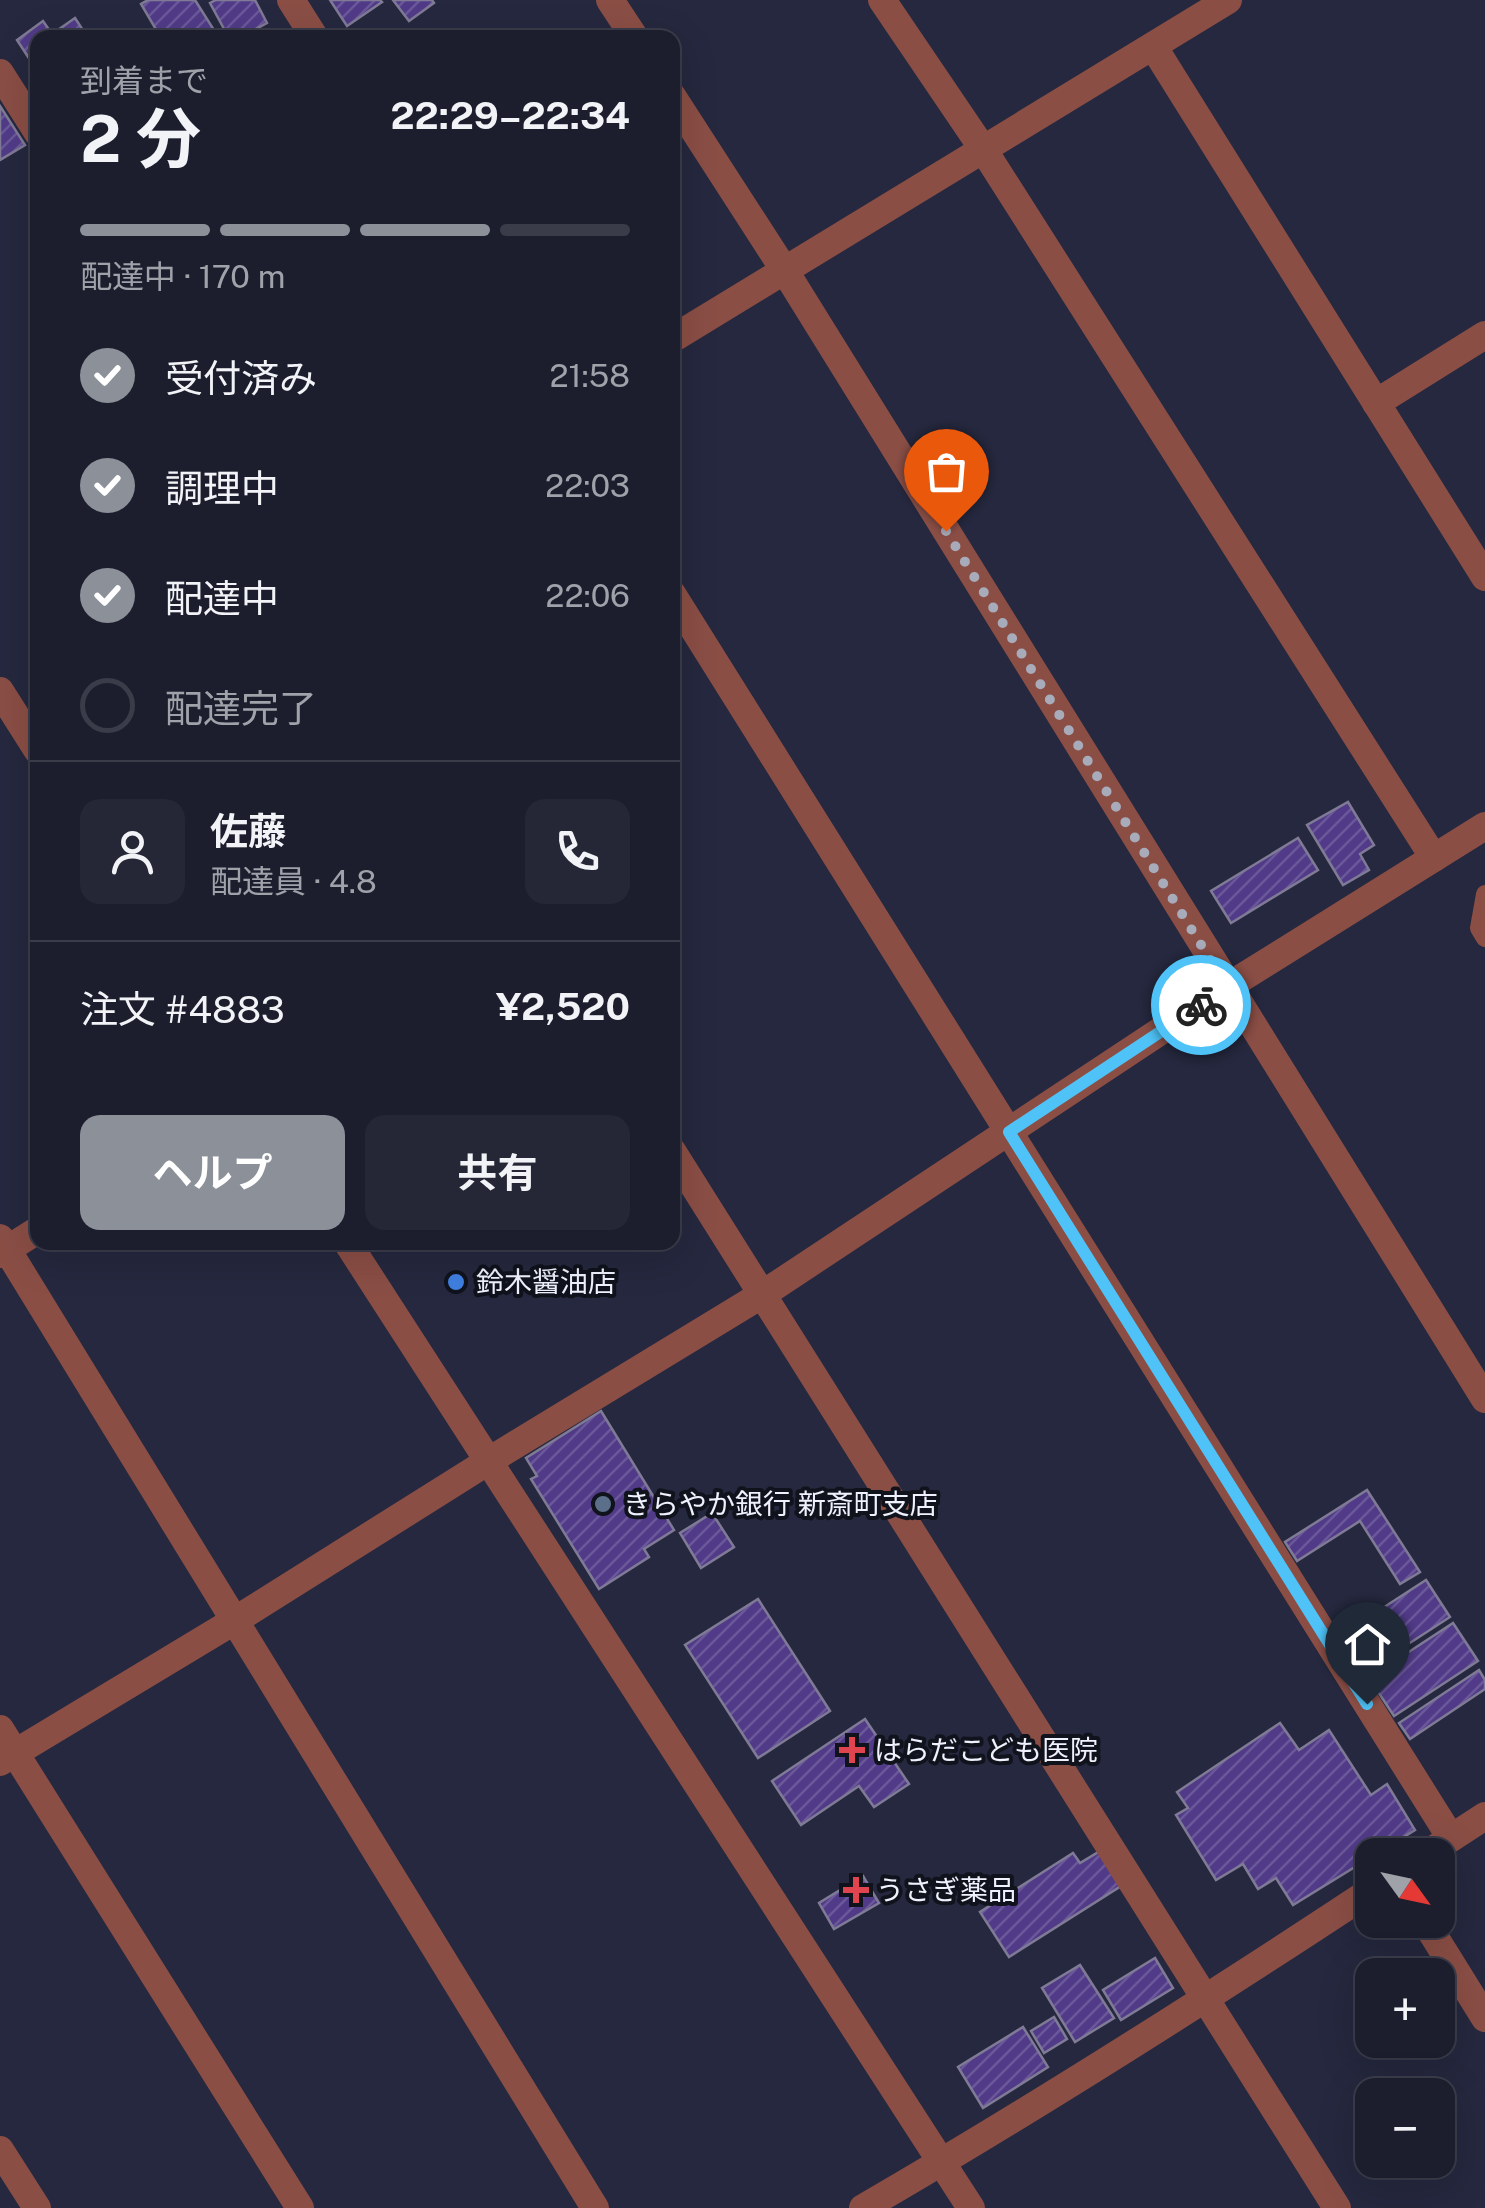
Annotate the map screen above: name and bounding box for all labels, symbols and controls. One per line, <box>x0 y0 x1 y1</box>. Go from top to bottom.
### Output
text: 到着まで <box>80 62 208 99</box>
text: 22:29–22:34 <box>390 93 630 138</box>
text: 2 分 <box>80 100 201 177</box>
text: 配達中 · 170 m <box>80 258 285 295</box>
icon: check <box>80 348 135 403</box>
text: 受付済み <box>165 356 317 401</box>
text: 21:58 <box>549 357 630 394</box>
pin <box>904 429 989 532</box>
icon: bag <box>919 444 974 499</box>
icon: check <box>80 458 135 513</box>
text: 調理中 <box>165 466 279 511</box>
text: 22:03 <box>545 467 630 504</box>
icon: check <box>80 568 135 623</box>
text: 配達中 <box>165 576 279 621</box>
text: 22:06 <box>545 577 630 614</box>
text: 配達完了 <box>165 686 317 731</box>
button: person <box>80 799 185 904</box>
button: phone <box>525 799 630 904</box>
text: 佐藤 <box>210 809 286 854</box>
text: 配達員 · 4.8 <box>210 863 377 900</box>
courier <box>1151 955 1251 1055</box>
icon: bike <box>1174 978 1229 1033</box>
text: ¥2,520 <box>496 984 630 1029</box>
text: 注文 #4883 <box>80 987 285 1032</box>
button: ヘルプ <box>80 1115 345 1230</box>
button: 共有 <box>365 1115 630 1230</box>
place label: 鈴木醤油店 <box>476 1265 616 1298</box>
marker: 鈴木醤油店 <box>445 1271 467 1293</box>
place label: きらやか銀行 新斎町支店 <box>623 1487 938 1520</box>
marker: きらやか銀行 新斎町支店 <box>592 1493 614 1515</box>
pin <box>1325 1602 1410 1705</box>
icon: home <box>1340 1617 1395 1672</box>
place label: はらだこども医院 <box>874 1733 1098 1766</box>
marker: はらだこども医院 <box>839 1737 865 1763</box>
north arrow <box>1355 1838 1455 1938</box>
map controls <box>1355 1838 1455 2178</box>
place label: うさぎ薬品 <box>876 1873 1016 1906</box>
marker: うさぎ薬品 <box>845 1879 867 1901</box>
button: + <box>1355 1958 1455 2058</box>
button: − <box>1355 2078 1455 2178</box>

